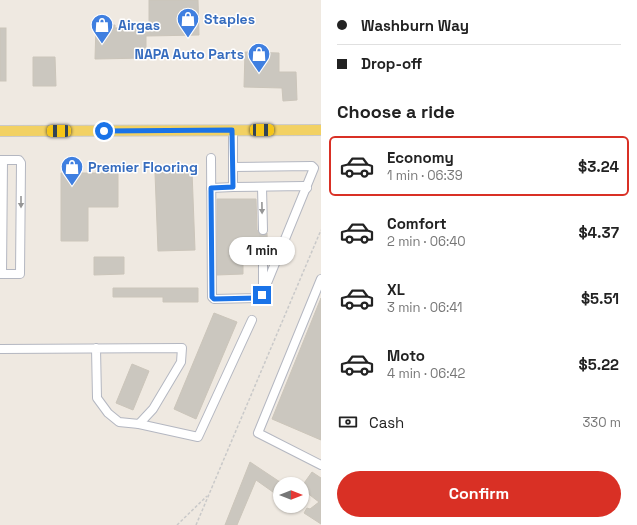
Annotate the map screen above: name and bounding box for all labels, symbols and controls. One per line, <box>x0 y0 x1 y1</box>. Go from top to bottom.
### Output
shop icon: Staples <box>175 6 201 39</box>
place label: Staples <box>204 10 255 28</box>
shop icon: Airgas <box>89 12 115 45</box>
place label: Airgas <box>118 16 160 34</box>
text: Washburn Way <box>361 16 469 35</box>
shop icon: NAPA Auto Parts <box>246 41 272 74</box>
place label: NAPA Auto Parts <box>135 45 244 63</box>
text: Drop-off <box>361 54 422 73</box>
text: Choose a ride <box>337 100 455 123</box>
route start <box>95 122 113 140</box>
car <box>250 124 274 136</box>
car <box>47 125 71 137</box>
icon: car <box>339 148 375 184</box>
text: Economy <box>387 148 454 167</box>
shop icon: Premier Flooring <box>59 154 85 187</box>
text: $3.24 <box>578 157 619 176</box>
place label: Premier Flooring <box>88 158 198 176</box>
text: 1 min · 06:39 <box>387 167 463 184</box>
one-way arrow <box>18 196 24 209</box>
one-way arrow <box>259 202 265 215</box>
icon: car <box>339 214 375 250</box>
text: Comfort <box>387 214 447 233</box>
text: $4.37 <box>578 223 619 242</box>
text: 2 min · 06:40 <box>387 233 466 250</box>
callout: 1 min <box>229 237 295 265</box>
text: 1 min <box>246 242 278 259</box>
icon: car <box>339 280 375 316</box>
text: XL <box>387 280 405 299</box>
route end <box>253 286 271 304</box>
text: $5.51 <box>581 289 619 308</box>
text: 3 min · 06:41 <box>387 299 462 316</box>
icon: car <box>339 346 375 382</box>
text: Moto <box>387 346 425 365</box>
text: $5.22 <box>579 355 619 374</box>
text: 4 min · 06:42 <box>387 365 465 382</box>
icon: cash <box>337 411 359 433</box>
text: Cash <box>369 413 404 432</box>
text: 330 m <box>582 414 621 431</box>
button: Confirm <box>337 471 621 517</box>
north arrow <box>273 477 309 513</box>
map controls <box>273 477 309 513</box>

